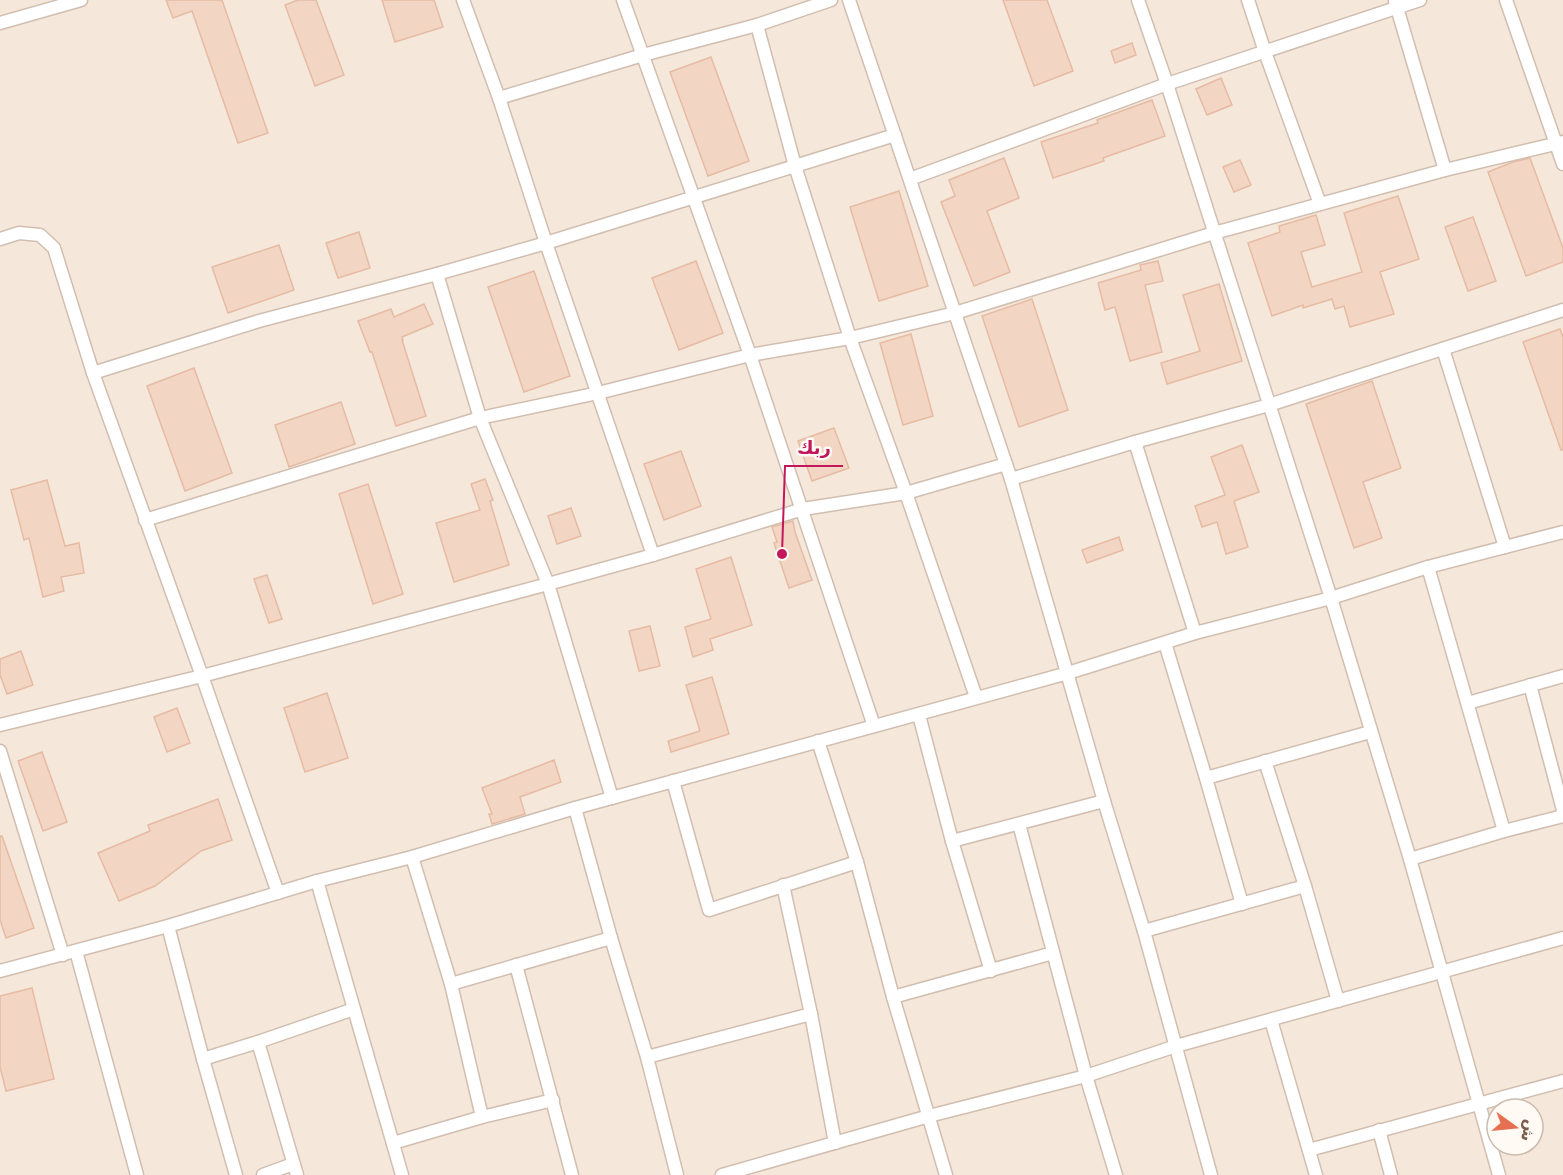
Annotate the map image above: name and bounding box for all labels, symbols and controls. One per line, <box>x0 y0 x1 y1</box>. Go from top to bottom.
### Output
callout: ربك <box>785 430 843 466</box>
text: ربك <box>797 437 831 458</box>
north arrow <box>1485 1097 1545 1157</box>
text: ش <box>1517 1118 1541 1144</box>

